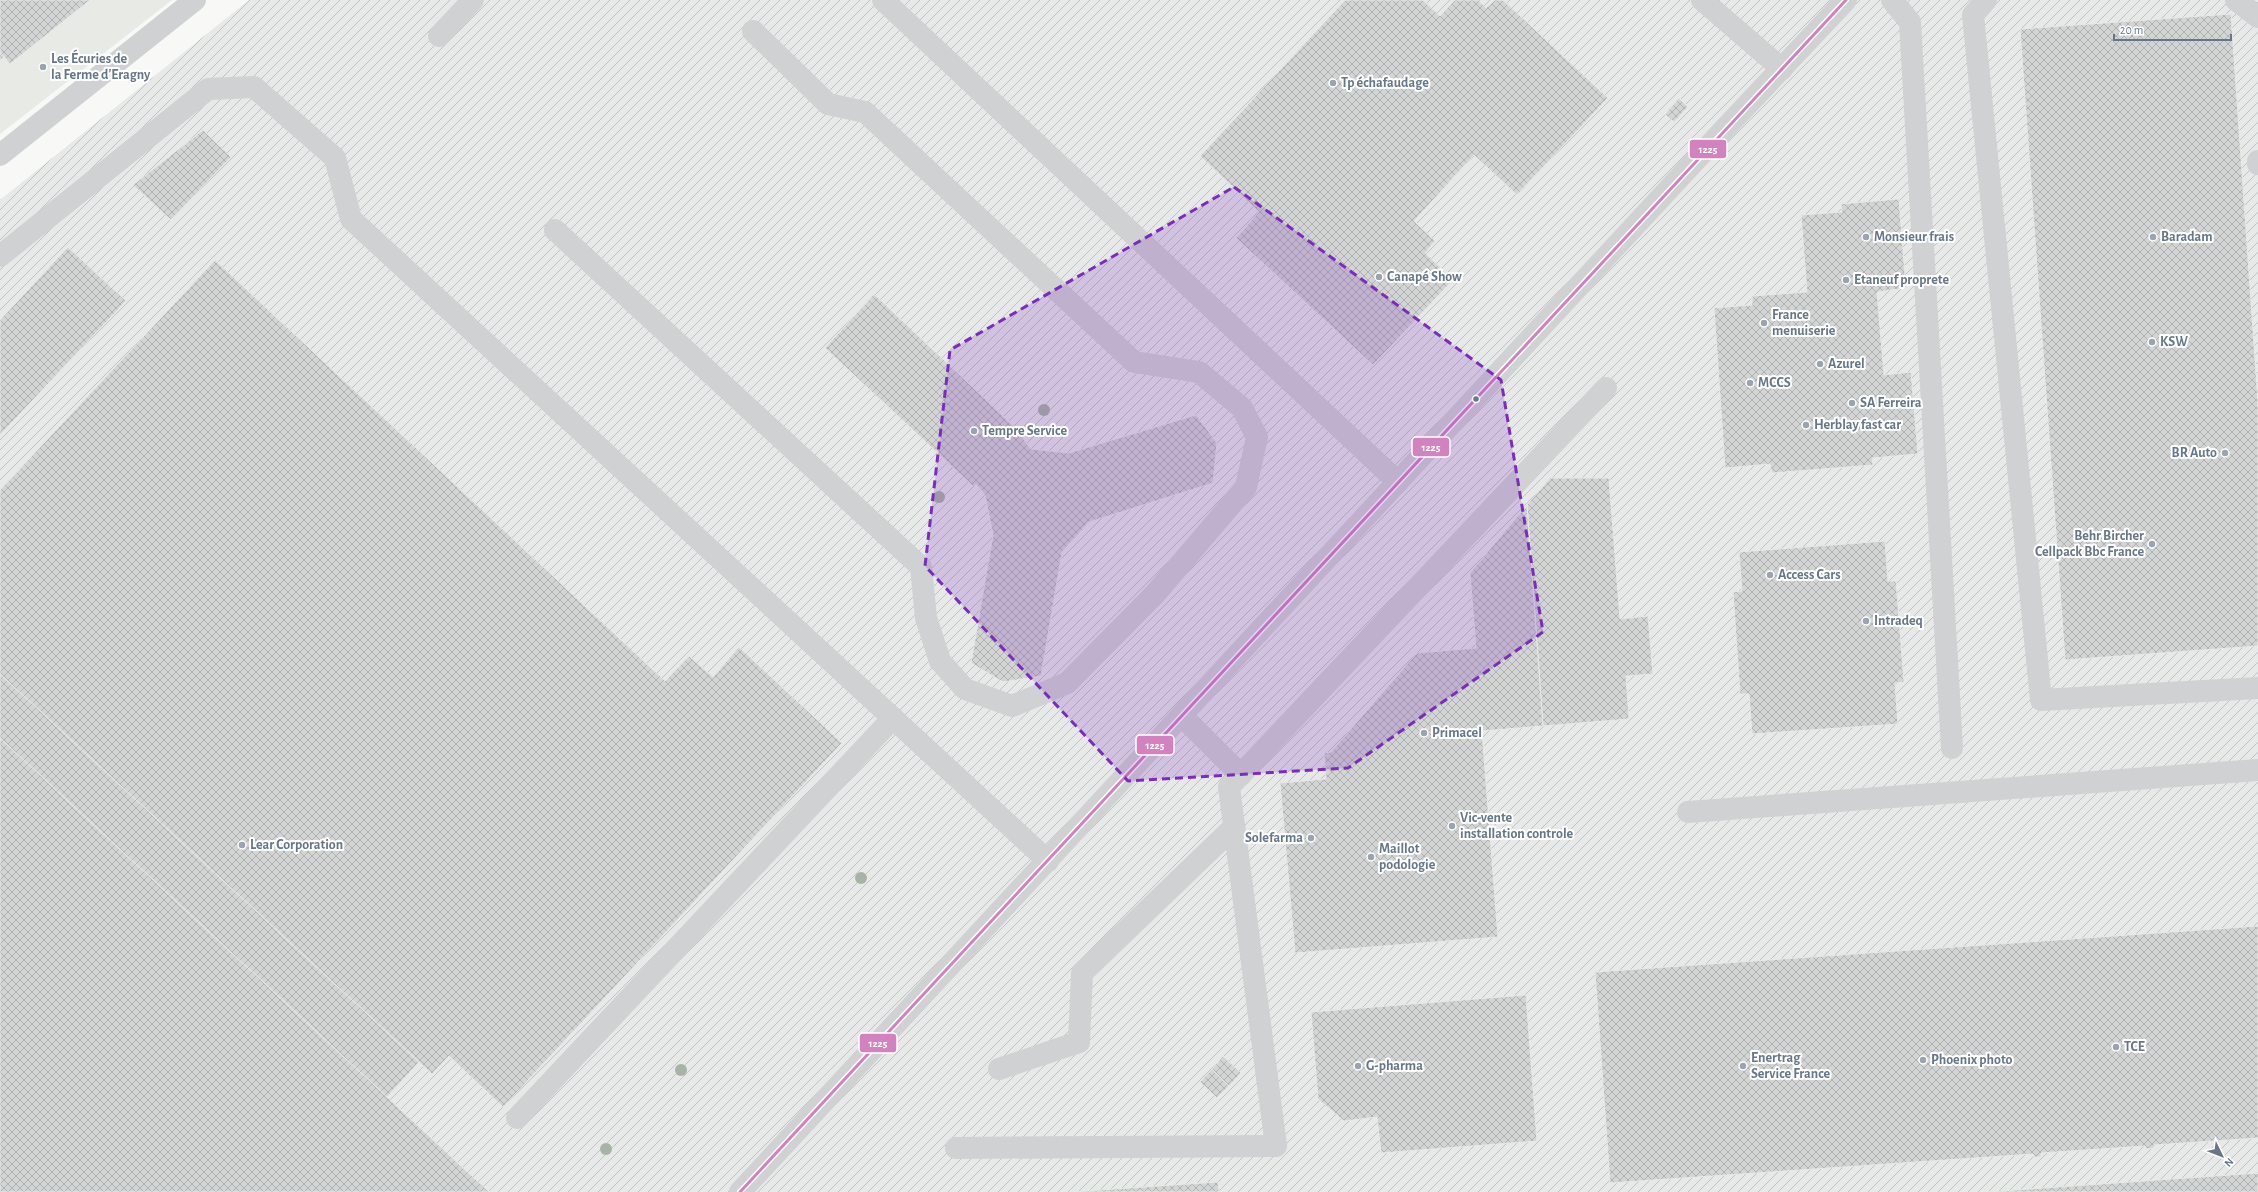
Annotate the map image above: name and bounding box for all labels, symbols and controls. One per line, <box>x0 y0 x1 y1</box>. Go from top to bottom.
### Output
scale bar <box>2114 16 2231 42</box>
text: 20 m <box>2120 24 2143 36</box>
place label: Les Écuries de la Ferme d'Eragny <box>51 49 151 82</box>
marker: Les Écuries de la Ferme d'Eragny <box>38 62 48 72</box>
place label: Tp échafaudage <box>1341 76 1429 90</box>
marker: Tp échafaudage <box>1328 78 1338 88</box>
line badge: 1225 <box>1689 139 1727 159</box>
text: 1225 <box>1698 144 1718 155</box>
place label: Monsieur frais <box>1874 230 1954 244</box>
place label: Baradam <box>2161 230 2213 244</box>
marker: Monsieur frais <box>1861 232 1871 242</box>
marker: Baradam <box>2148 232 2158 242</box>
place label: Canapé Show <box>1387 270 1462 284</box>
marker: Canapé Show <box>1374 272 1384 282</box>
place label: Etaneuf proprete <box>1854 273 1949 287</box>
marker: Etaneuf proprete <box>1841 275 1851 285</box>
place label: France menuiserie <box>1772 308 1836 338</box>
marker: France menuiserie <box>1759 318 1769 328</box>
place label: KSW <box>2160 335 2188 349</box>
marker: KSW <box>2147 337 2157 347</box>
place label: Azurel <box>1828 357 1865 371</box>
marker: Azurel <box>1815 359 1825 369</box>
place label: MCCS <box>1758 376 1791 390</box>
marker: MCCS <box>1745 378 1755 388</box>
unlabelled marker <box>1471 394 1481 404</box>
place label: SA Ferreira <box>1860 396 1922 410</box>
marker: SA Ferreira <box>1847 398 1857 408</box>
place label: Herblay fast car <box>1814 418 1901 432</box>
marker: Herblay fast car <box>1801 420 1811 430</box>
place label: Tempre Service <box>982 424 1067 438</box>
marker: Tempre Service <box>969 426 979 436</box>
line badge: 1225 <box>1412 437 1450 457</box>
text: 1225 <box>1421 442 1441 453</box>
place label: BR Auto <box>2172 446 2217 460</box>
marker: BR Auto <box>2220 448 2230 458</box>
place label: Behr Bircher Cellpack Bbc France <box>2035 529 2144 559</box>
marker: Behr Bircher Cellpack Bbc France <box>2147 539 2157 549</box>
place label: Access Cars <box>1778 568 1841 582</box>
marker: Access Cars <box>1765 570 1775 580</box>
place label: Intradeq <box>1874 614 1923 628</box>
marker: Intradeq <box>1861 616 1871 626</box>
place label: Primacel <box>1432 726 1482 740</box>
marker: Primacel <box>1419 728 1429 738</box>
line badge: 1225 <box>1136 735 1174 755</box>
text: 1225 <box>1145 740 1165 751</box>
place label: Vic-vente installation controle <box>1460 811 1574 841</box>
marker: Vic-vente installation controle <box>1447 821 1457 831</box>
place label: Solefarma <box>1245 831 1303 845</box>
marker: Solefarma <box>1306 833 1316 843</box>
place label: Lear Corporation <box>250 838 343 852</box>
marker: Lear Corporation <box>237 840 247 850</box>
place label: Maillot podologie <box>1379 842 1436 872</box>
marker: Maillot podologie <box>1366 852 1376 862</box>
line badge: 1225 <box>859 1033 897 1053</box>
text: 1225 <box>868 1038 888 1049</box>
place label: TCE <box>2124 1040 2145 1054</box>
marker: TCE <box>2111 1042 2121 1052</box>
place label: Enertrag Service France <box>1751 1051 1831 1081</box>
place label: Phoenix photo <box>1931 1053 2013 1067</box>
marker: Phoenix photo <box>1918 1055 1928 1065</box>
place label: G-pharma <box>1366 1059 1423 1073</box>
marker: G-pharma <box>1353 1061 1363 1071</box>
marker: Enertrag Service France <box>1738 1061 1748 1071</box>
north arrow <box>2202 1136 2242 1176</box>
text: N <box>2222 1156 2236 1169</box>

